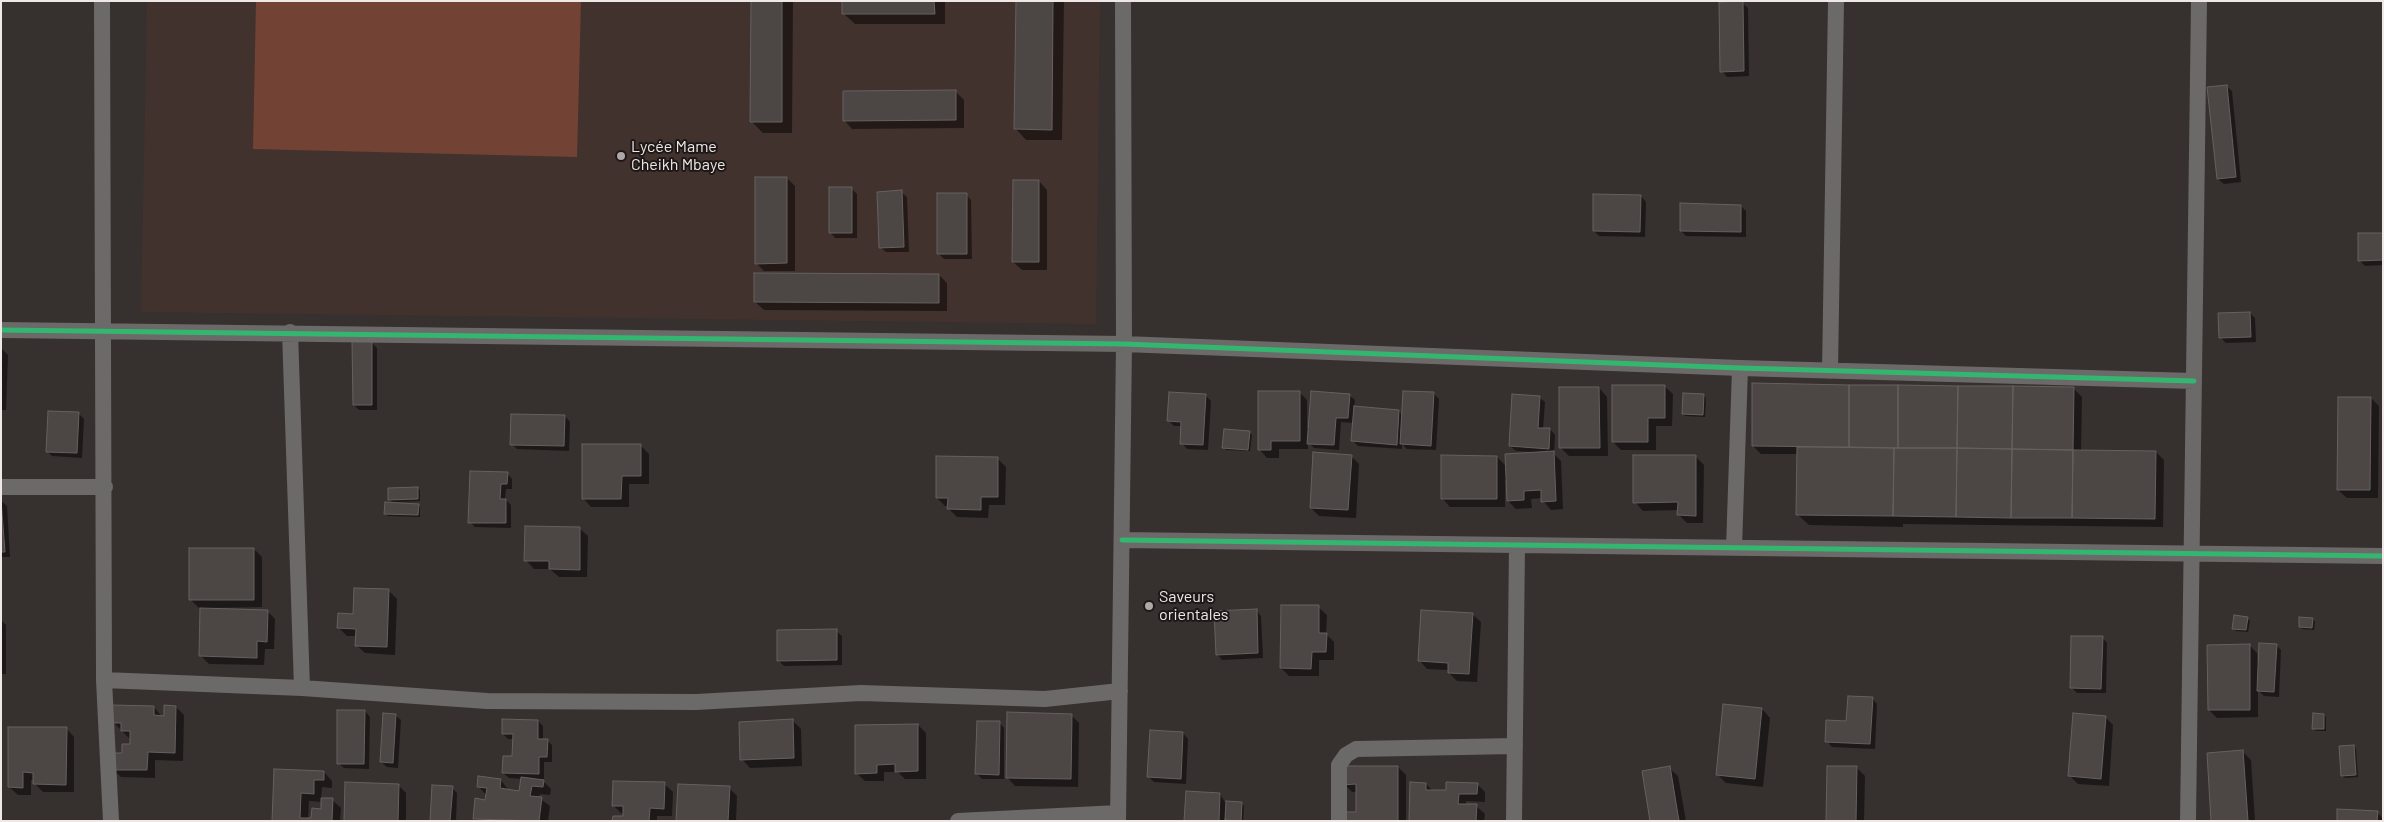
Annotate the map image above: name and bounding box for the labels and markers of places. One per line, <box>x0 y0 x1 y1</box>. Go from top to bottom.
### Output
place label: Lycée Mame Cheikh Mbaye <box>631 137 726 175</box>
marker: Lycée Mame Cheikh Mbaye <box>615 150 627 162</box>
place label: Saveurs orientales <box>1159 587 1229 625</box>
marker: Saveurs orientales <box>1143 600 1155 612</box>

